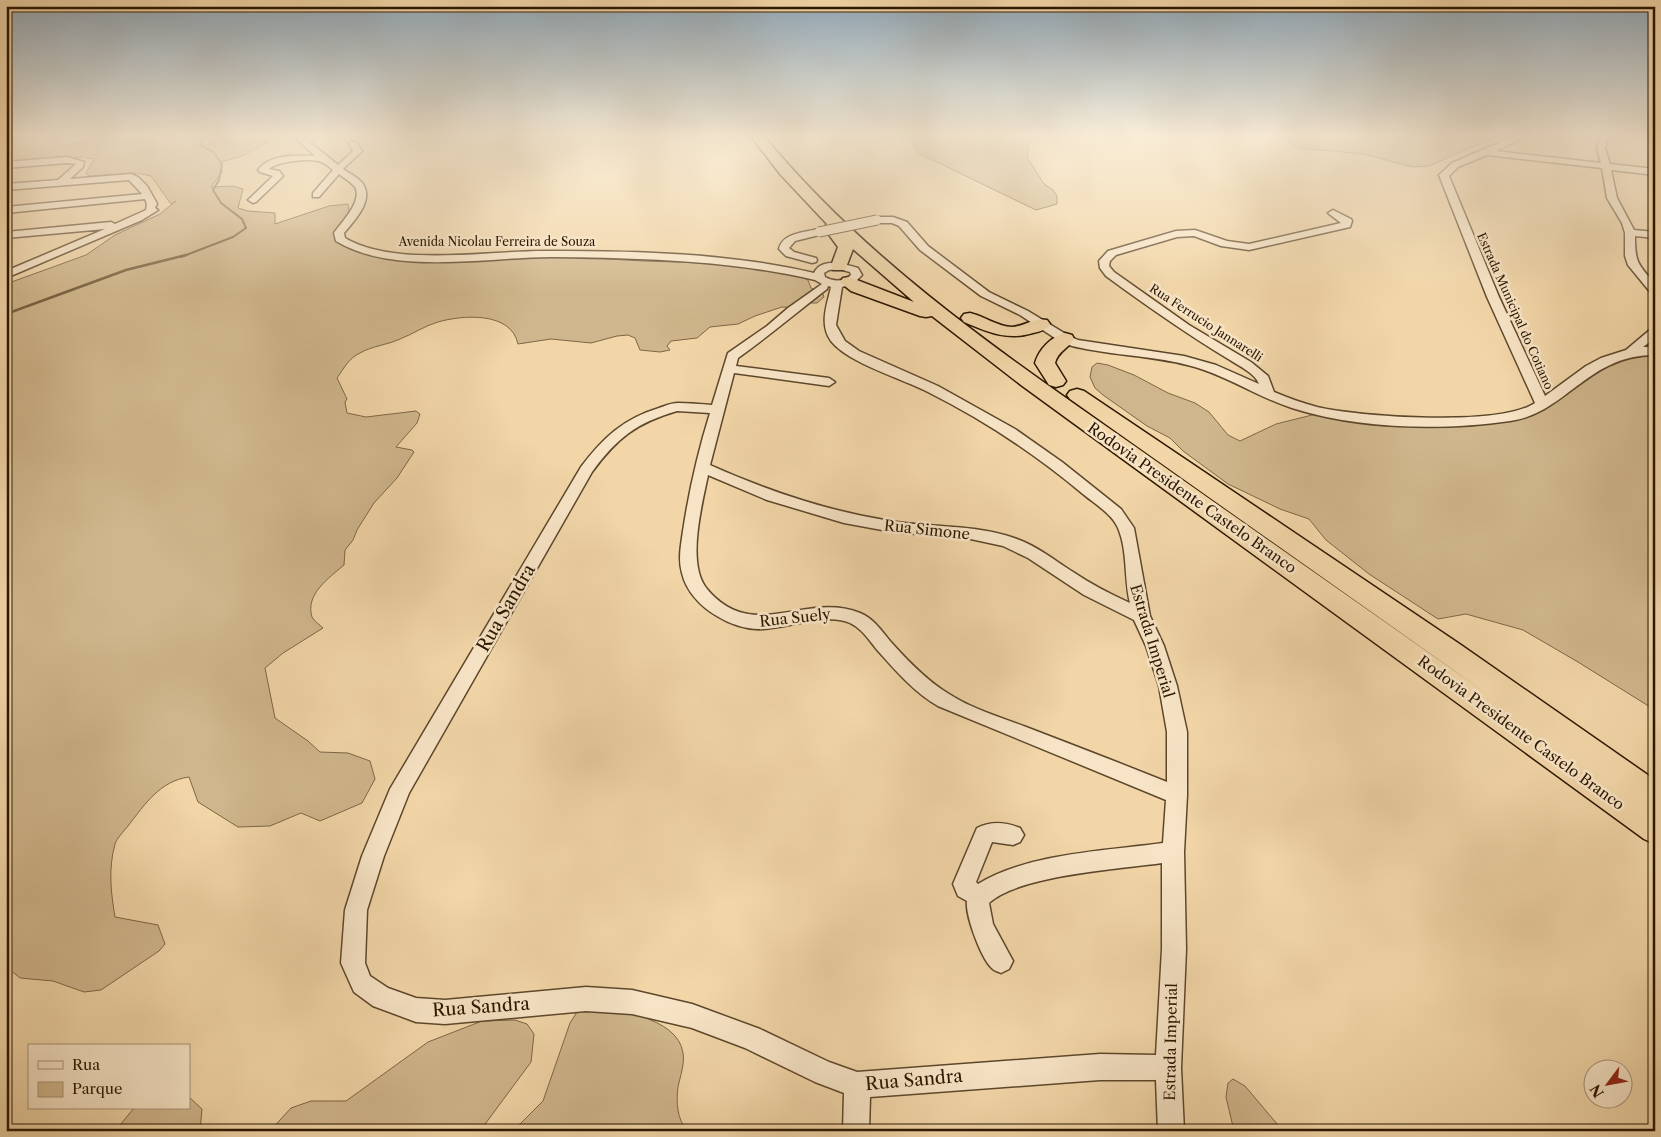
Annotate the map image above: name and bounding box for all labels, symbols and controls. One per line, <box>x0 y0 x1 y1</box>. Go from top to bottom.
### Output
street label: Estrada Municipal do Cotiano <box>1474 230 1557 392</box>
street label: Avenida Nicolau Ferreira de Souza <box>398 234 596 249</box>
street label: Rua Ferrucio Jannarelli <box>1147 280 1266 365</box>
street label: Rodovia Presidente Castelo Branco <box>1084 418 1300 577</box>
street label: Rua Simone <box>883 516 971 543</box>
street label: Rua Sandra <box>472 560 540 656</box>
street label: Estrada Imperial <box>1126 582 1179 700</box>
street label: Rua Suely <box>759 604 832 631</box>
street label: Rodovia Presidente Castelo Branco <box>1414 651 1628 814</box>
street label: Estrada Imperial <box>1160 982 1181 1101</box>
street label: Rua Sandra <box>431 993 531 1021</box>
legend <box>28 1044 190 1110</box>
text: Rua <box>72 1055 100 1074</box>
north arrow <box>1584 1060 1634 1110</box>
street label: Rua Sandra <box>864 1065 964 1095</box>
text: Parque <box>72 1079 122 1098</box>
text: N <box>1586 1081 1608 1101</box>

